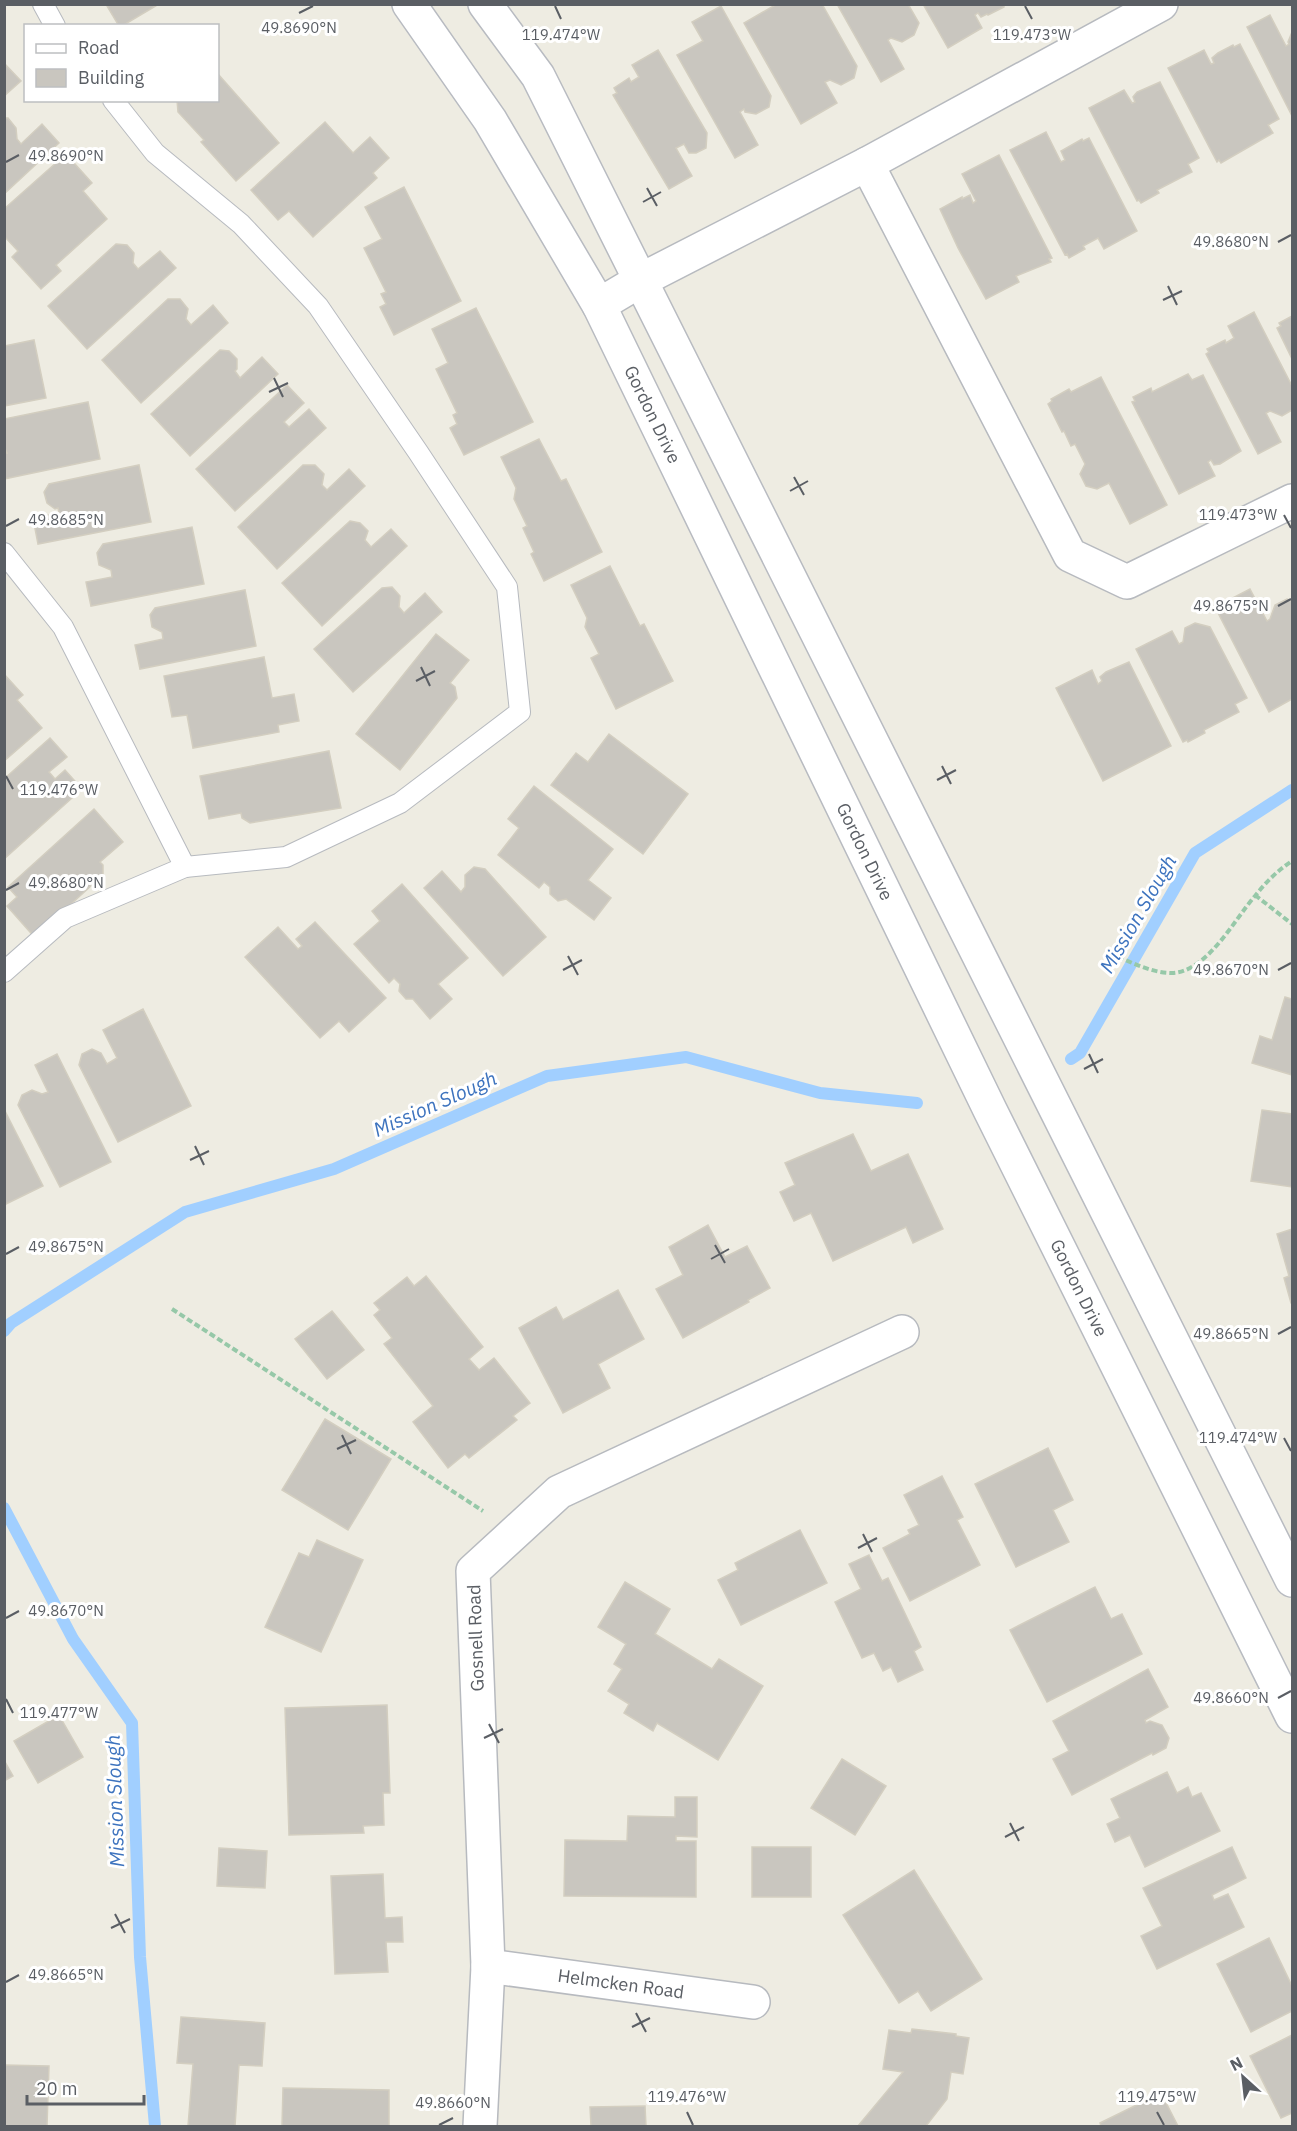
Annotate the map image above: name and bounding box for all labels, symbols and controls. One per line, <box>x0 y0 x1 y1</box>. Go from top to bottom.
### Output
text: 49.8690°N <box>261 18 337 37</box>
legend <box>24 24 219 102</box>
text: 119.474°W <box>522 25 601 44</box>
text: 119.473°W <box>993 25 1072 44</box>
text: Road <box>78 36 119 59</box>
text: Building <box>78 66 145 89</box>
text: 49.8690°N <box>28 146 104 165</box>
text: 49.8680°N <box>1193 232 1269 251</box>
street label: Gordon Drive <box>619 362 686 467</box>
text: 119.473°W <box>1199 505 1278 524</box>
text: 49.8685°N <box>28 510 104 529</box>
text: 49.8675°N <box>1193 596 1269 615</box>
text: 119.476°W <box>20 780 99 799</box>
street label: Gordon Drive <box>832 799 899 904</box>
water label: Mission Slough <box>1093 850 1182 978</box>
text: 49.8680°N <box>28 873 104 892</box>
text: 49.8670°N <box>1193 960 1269 979</box>
water label: Mission Slough <box>369 1064 501 1143</box>
street label: Gordon Drive <box>1045 1235 1113 1340</box>
text: 49.8675°N <box>28 1237 104 1256</box>
text: 49.8665°N <box>1193 1324 1269 1343</box>
text: 119.474°W <box>1199 1428 1278 1447</box>
street label: Gosnell Road <box>462 1584 489 1692</box>
text: 49.8670°N <box>28 1601 104 1620</box>
text: 49.8660°N <box>1193 1688 1269 1707</box>
text: 119.477°W <box>20 1703 99 1722</box>
water label: Mission Slough <box>99 1734 130 1868</box>
street label: Helmcken Road <box>556 1964 685 2004</box>
text: 49.8665°N <box>28 1965 104 1984</box>
north arrow <box>1213 2047 1273 2107</box>
text: N <box>1226 2052 1246 2075</box>
scale bar <box>27 2068 144 2106</box>
text: 20 m <box>36 2077 78 2100</box>
text: 119.476°W <box>648 2087 727 2106</box>
text: 119.475°W <box>1118 2087 1197 2106</box>
text: 49.8660°N <box>415 2093 491 2112</box>

